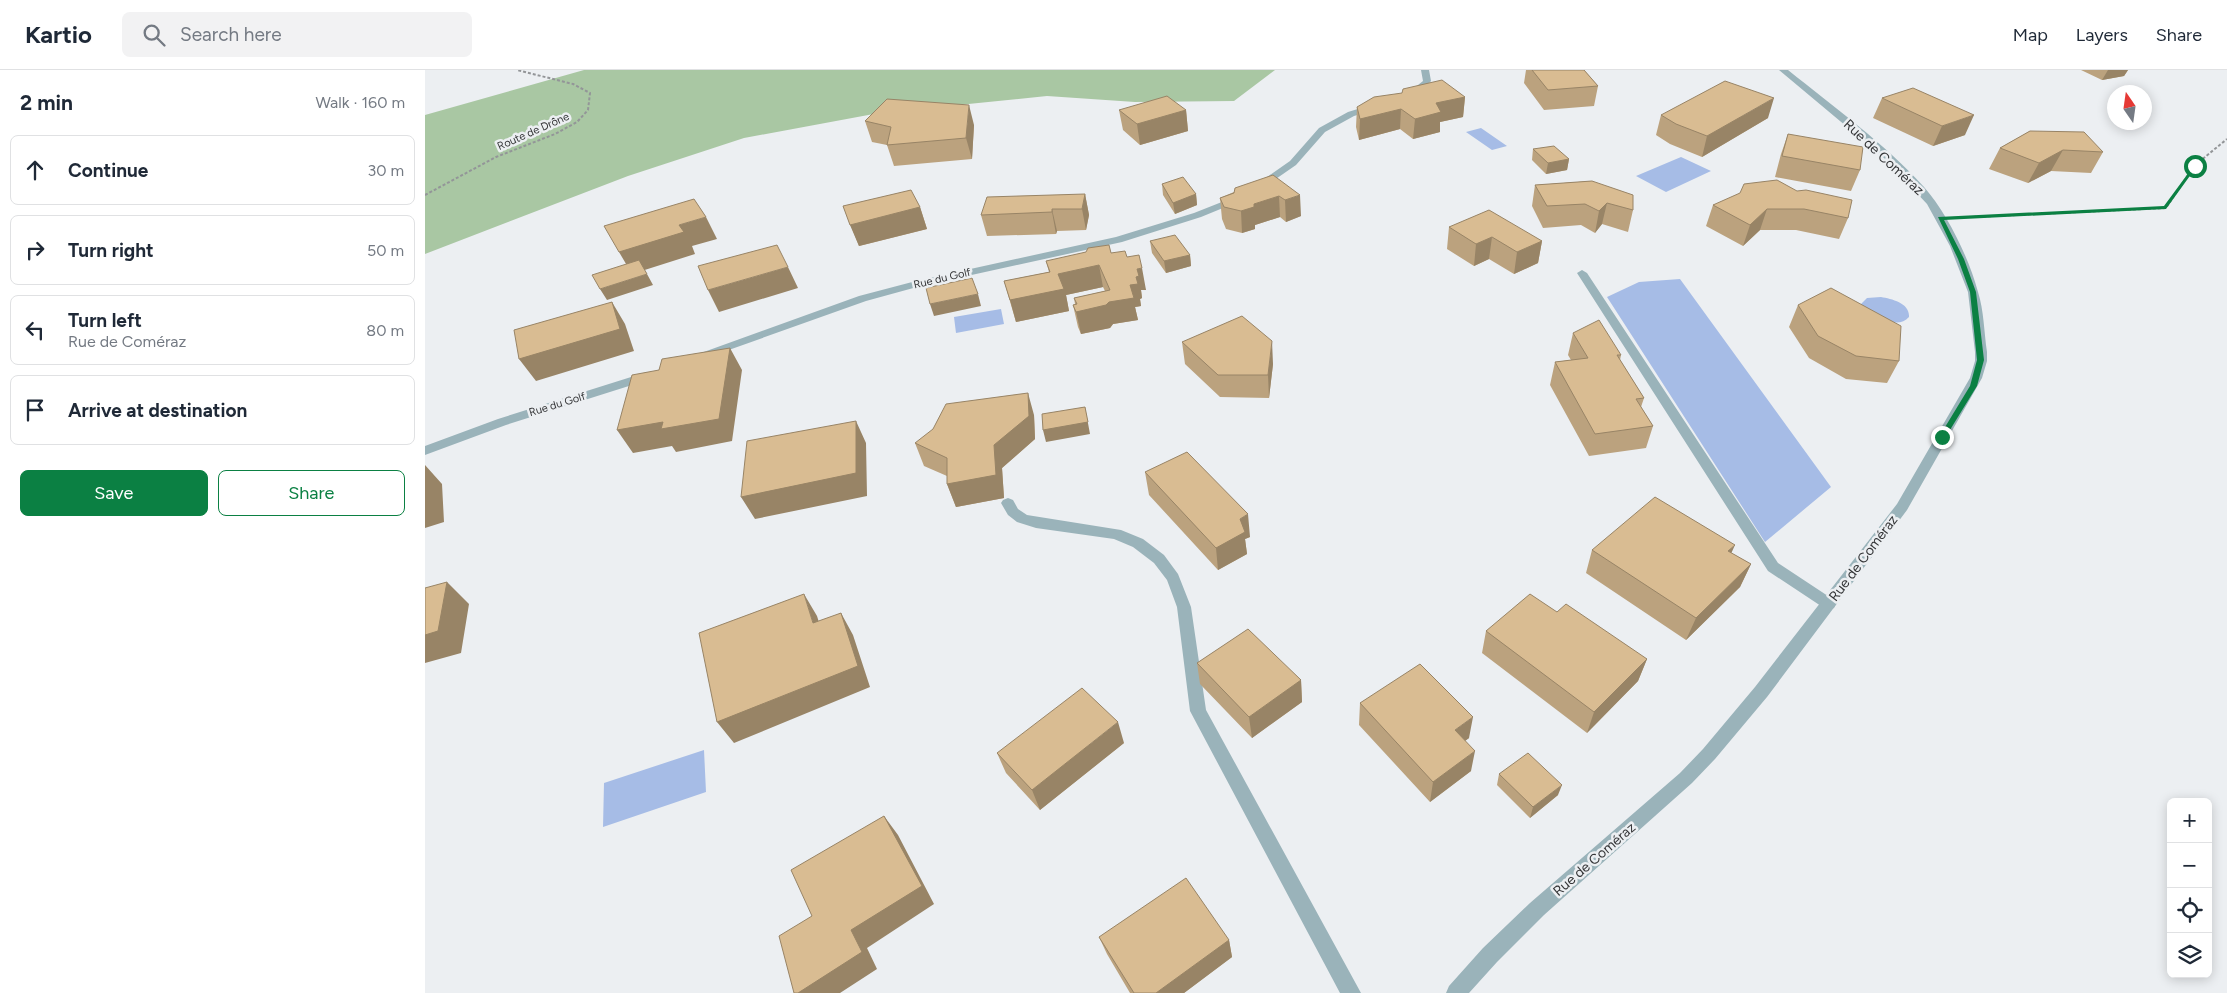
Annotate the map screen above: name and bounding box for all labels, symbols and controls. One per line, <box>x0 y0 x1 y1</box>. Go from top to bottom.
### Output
search box <box>122 12 472 57</box>
text: Kartio <box>25 20 92 49</box>
icon: search <box>140 21 168 49</box>
text: Search here <box>180 23 282 46</box>
text: Map <box>2013 24 2048 46</box>
text: Layers <box>2076 24 2128 46</box>
text: Share <box>2156 24 2202 46</box>
north arrow <box>2107 85 2152 130</box>
text: 2 min <box>20 90 73 115</box>
text: Walk · 160 m <box>315 93 405 112</box>
street label: Route de Drône <box>495 110 571 153</box>
street label: Rue de Coméraz <box>1840 116 1927 199</box>
route start <box>2184 155 2207 178</box>
icon: ahead <box>21 156 49 184</box>
text: Continue <box>68 159 148 182</box>
text: 30 m <box>367 161 404 180</box>
icon: right <box>21 236 49 264</box>
text: Turn right <box>68 239 154 262</box>
text: 50 m <box>367 241 404 260</box>
street label: Rue du Golf <box>912 265 973 291</box>
text: Turn left <box>68 309 142 332</box>
icon: left <box>21 316 49 344</box>
text: 80 m <box>366 321 404 340</box>
text: Rue de Coméraz <box>68 332 186 351</box>
street label: Rue du Golf <box>527 389 588 419</box>
icon: arrive <box>21 396 49 424</box>
text: Arrive at destination <box>68 399 247 422</box>
route end <box>1931 426 1954 449</box>
button: Save <box>20 470 208 516</box>
button: Share <box>218 470 405 516</box>
street label: Rue de Coméraz <box>1825 512 1901 605</box>
map controls <box>2167 798 2212 978</box>
button: + <box>2167 798 2212 843</box>
street label: Rue de Coméraz <box>1550 819 1639 900</box>
button: − <box>2167 843 2212 888</box>
button: locate <box>2167 888 2212 933</box>
button: layers <box>2167 933 2212 978</box>

